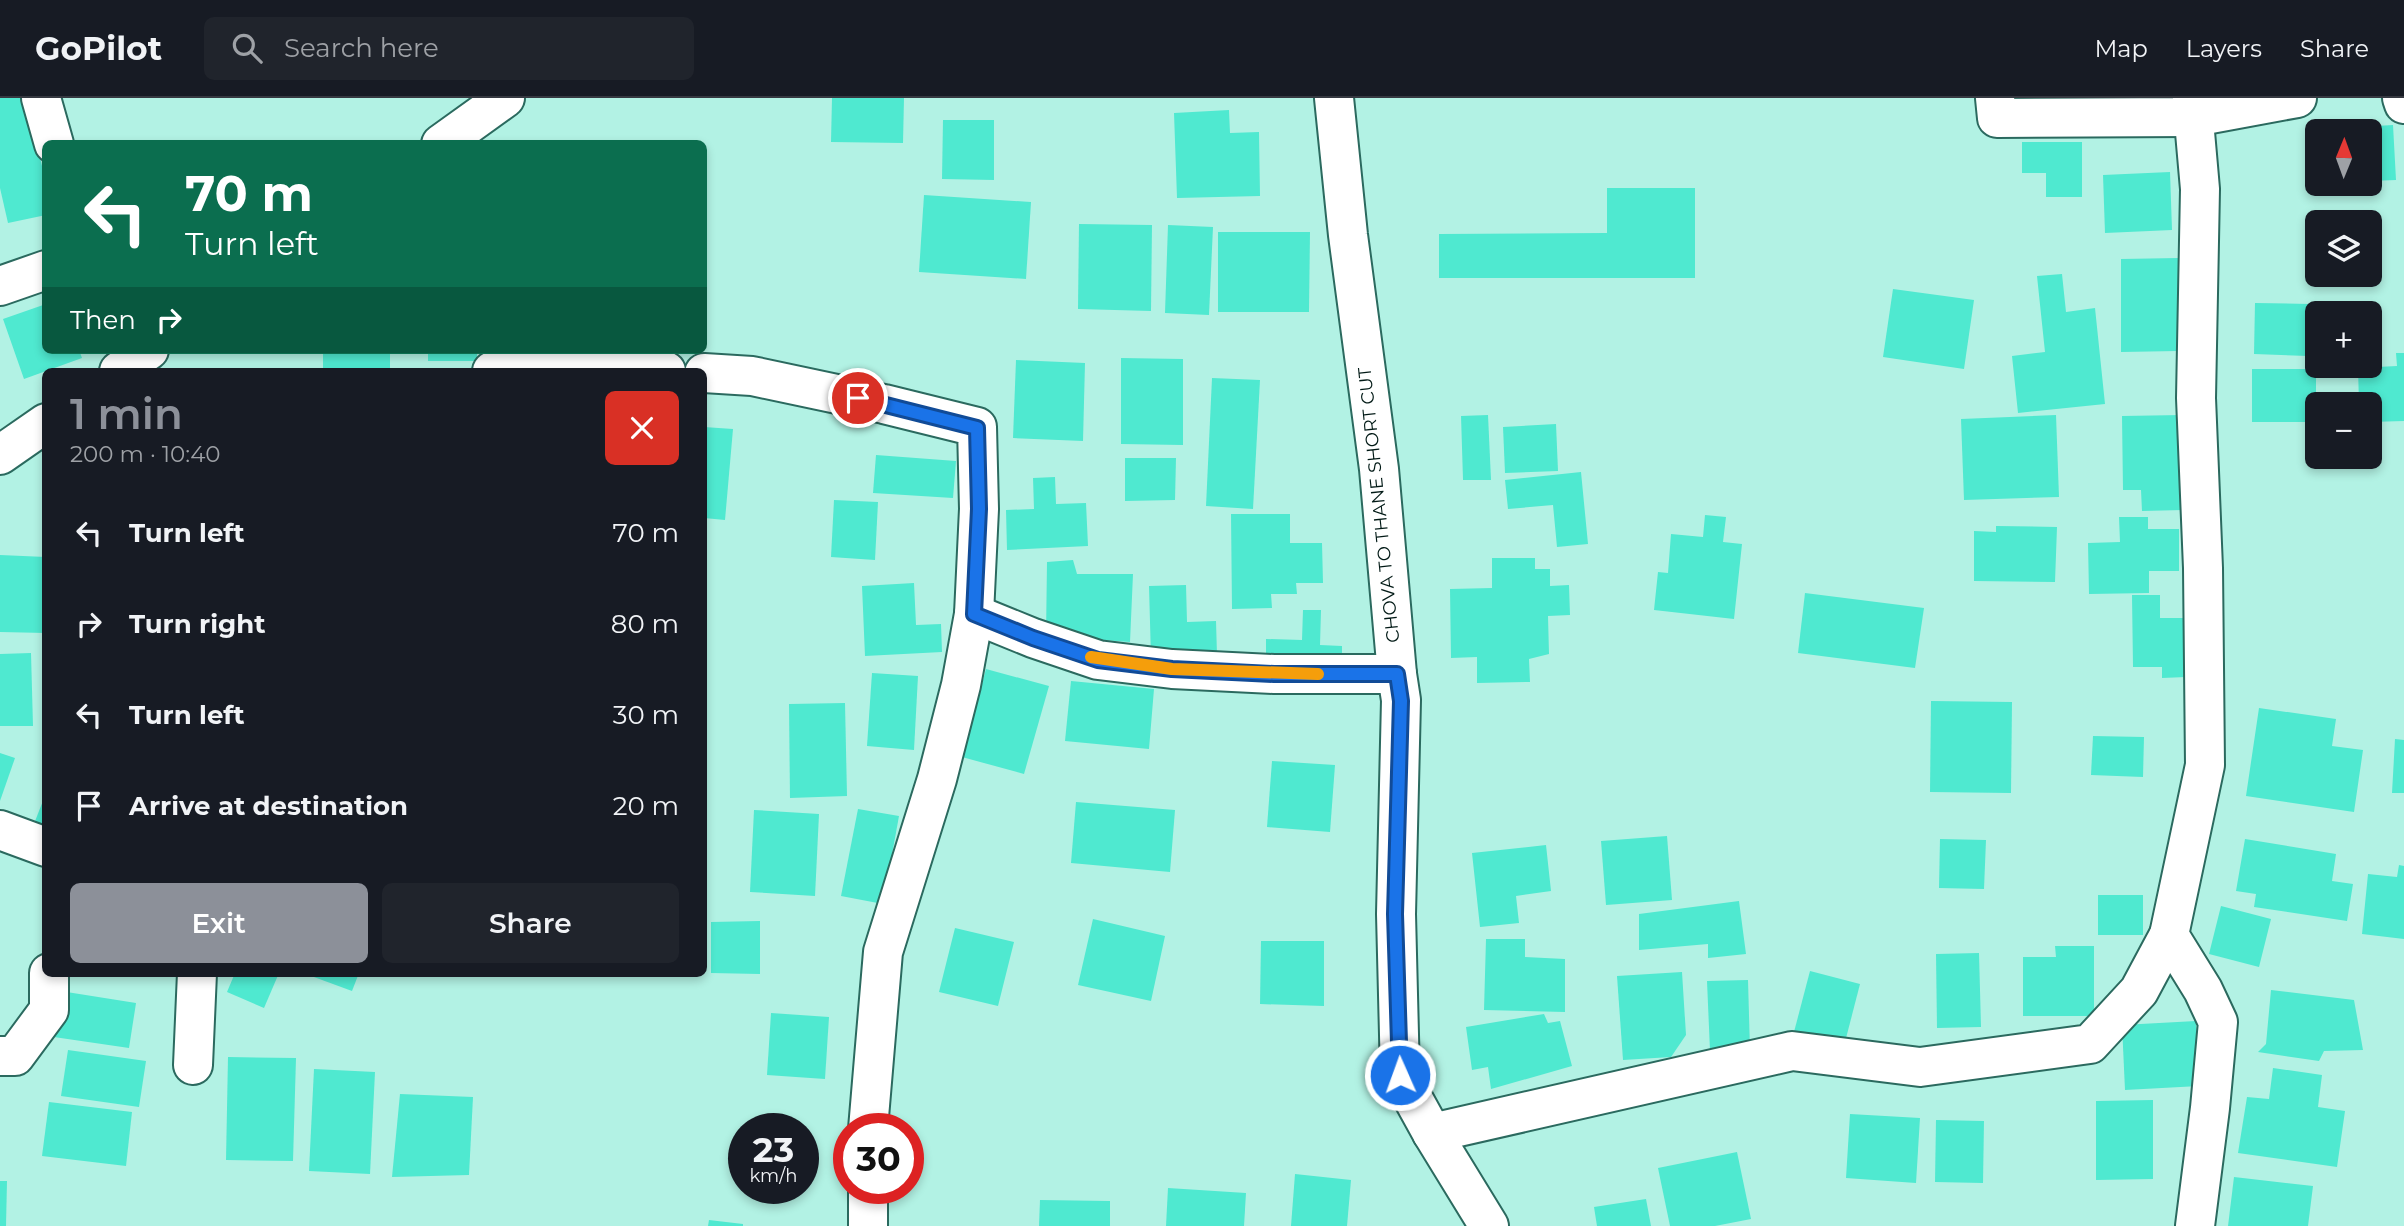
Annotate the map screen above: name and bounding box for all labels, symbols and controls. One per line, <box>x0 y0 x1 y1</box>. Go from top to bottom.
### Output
search box <box>204 17 694 80</box>
text: GoPilot <box>35 28 162 68</box>
icon: search <box>228 29 266 67</box>
text: Search here <box>284 32 439 64</box>
text: Map <box>2094 34 2148 63</box>
text: Layers <box>2186 34 2262 63</box>
text: Share <box>2300 34 2369 63</box>
north arrow <box>2305 119 2382 196</box>
map controls <box>2305 119 2382 469</box>
text: 70 m <box>185 164 313 223</box>
icon: left <box>70 168 161 259</box>
button: layers <box>2305 210 2382 287</box>
text: Turn left <box>185 224 319 263</box>
icon: right <box>150 301 188 339</box>
button: + <box>2305 301 2382 378</box>
text: Then <box>70 304 136 336</box>
street label: CHOVA TO THANE SHORT CUT <box>1354 366 1404 644</box>
pin <box>828 368 888 428</box>
icon: arrive <box>839 379 877 417</box>
text: 1 min <box>70 388 183 440</box>
button: close <box>605 391 679 465</box>
button: − <box>2305 392 2382 469</box>
text: 200 m · 10:40 <box>70 440 221 468</box>
icon: left <box>70 514 108 552</box>
text: Turn left <box>129 517 245 549</box>
text: 70 m <box>613 517 679 549</box>
icon: right <box>70 605 108 643</box>
text: Turn right <box>129 608 265 640</box>
text: 80 m <box>611 608 679 640</box>
icon: left <box>70 696 108 734</box>
text: Turn left <box>129 699 245 731</box>
text: 30 m <box>613 699 679 731</box>
icon: arrive <box>70 787 108 825</box>
text: Arrive at destination <box>129 790 408 822</box>
text: 20 m <box>613 790 679 822</box>
button: Exit <box>70 883 368 963</box>
button: Share <box>382 883 679 963</box>
position arrow <box>1363 1038 1437 1112</box>
speed limit sign: 30 <box>833 1113 924 1204</box>
text: 23 <box>753 1128 794 1171</box>
text: km/h <box>749 1165 798 1187</box>

